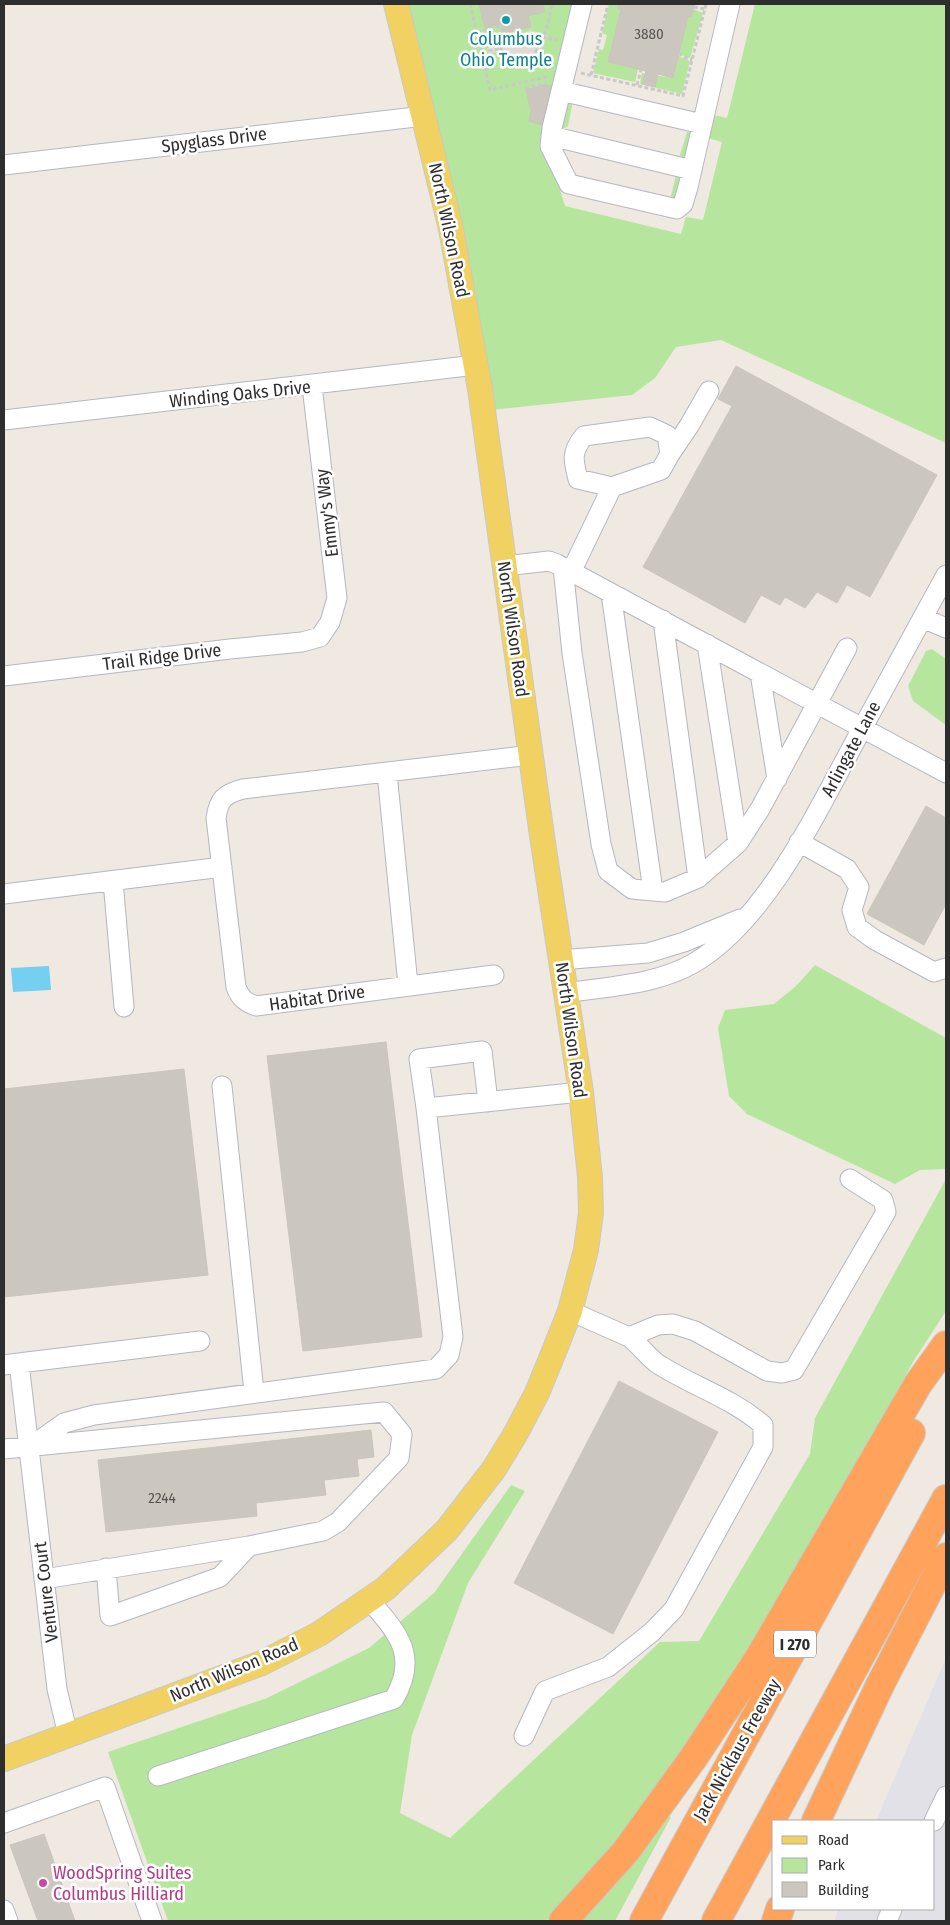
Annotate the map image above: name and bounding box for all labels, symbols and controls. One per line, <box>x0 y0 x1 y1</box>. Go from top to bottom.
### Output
marker: Columbus Ohio Temple <box>500 14 512 26</box>
house number: 3880 <box>634 25 664 43</box>
place label: Columbus Ohio Temple <box>460 28 552 71</box>
street label: Spyglass Drive <box>160 123 268 157</box>
street label: North Wilson Road <box>424 161 474 299</box>
street label: Winding Oaks Drive <box>168 376 312 412</box>
street label: Emmy's Way <box>311 468 343 558</box>
street label: North Wilson Road <box>493 560 533 698</box>
street label: Trail Ridge Drive <box>101 639 223 675</box>
street label: Arlingate Lane <box>817 697 885 801</box>
street label: North Wilson Road <box>551 961 591 1099</box>
street label: Habitat Drive <box>268 980 366 1016</box>
house number: 2244 <box>148 1489 176 1507</box>
street label: Venture Court <box>29 1540 63 1644</box>
road number: I 270 <box>774 1630 816 1658</box>
street label: North Wilson Road <box>167 1633 301 1707</box>
street label: Jack Nicklaus Freeway <box>689 1675 785 1825</box>
legend <box>772 1820 935 1910</box>
text: Road <box>818 1831 849 1849</box>
text: Park <box>818 1856 845 1874</box>
place label: WoodSpring Suites Columbus Hilliard <box>53 1862 192 1905</box>
marker: WoodSpring Suites Columbus Hilliard <box>37 1877 49 1889</box>
text: Building <box>818 1881 869 1899</box>

